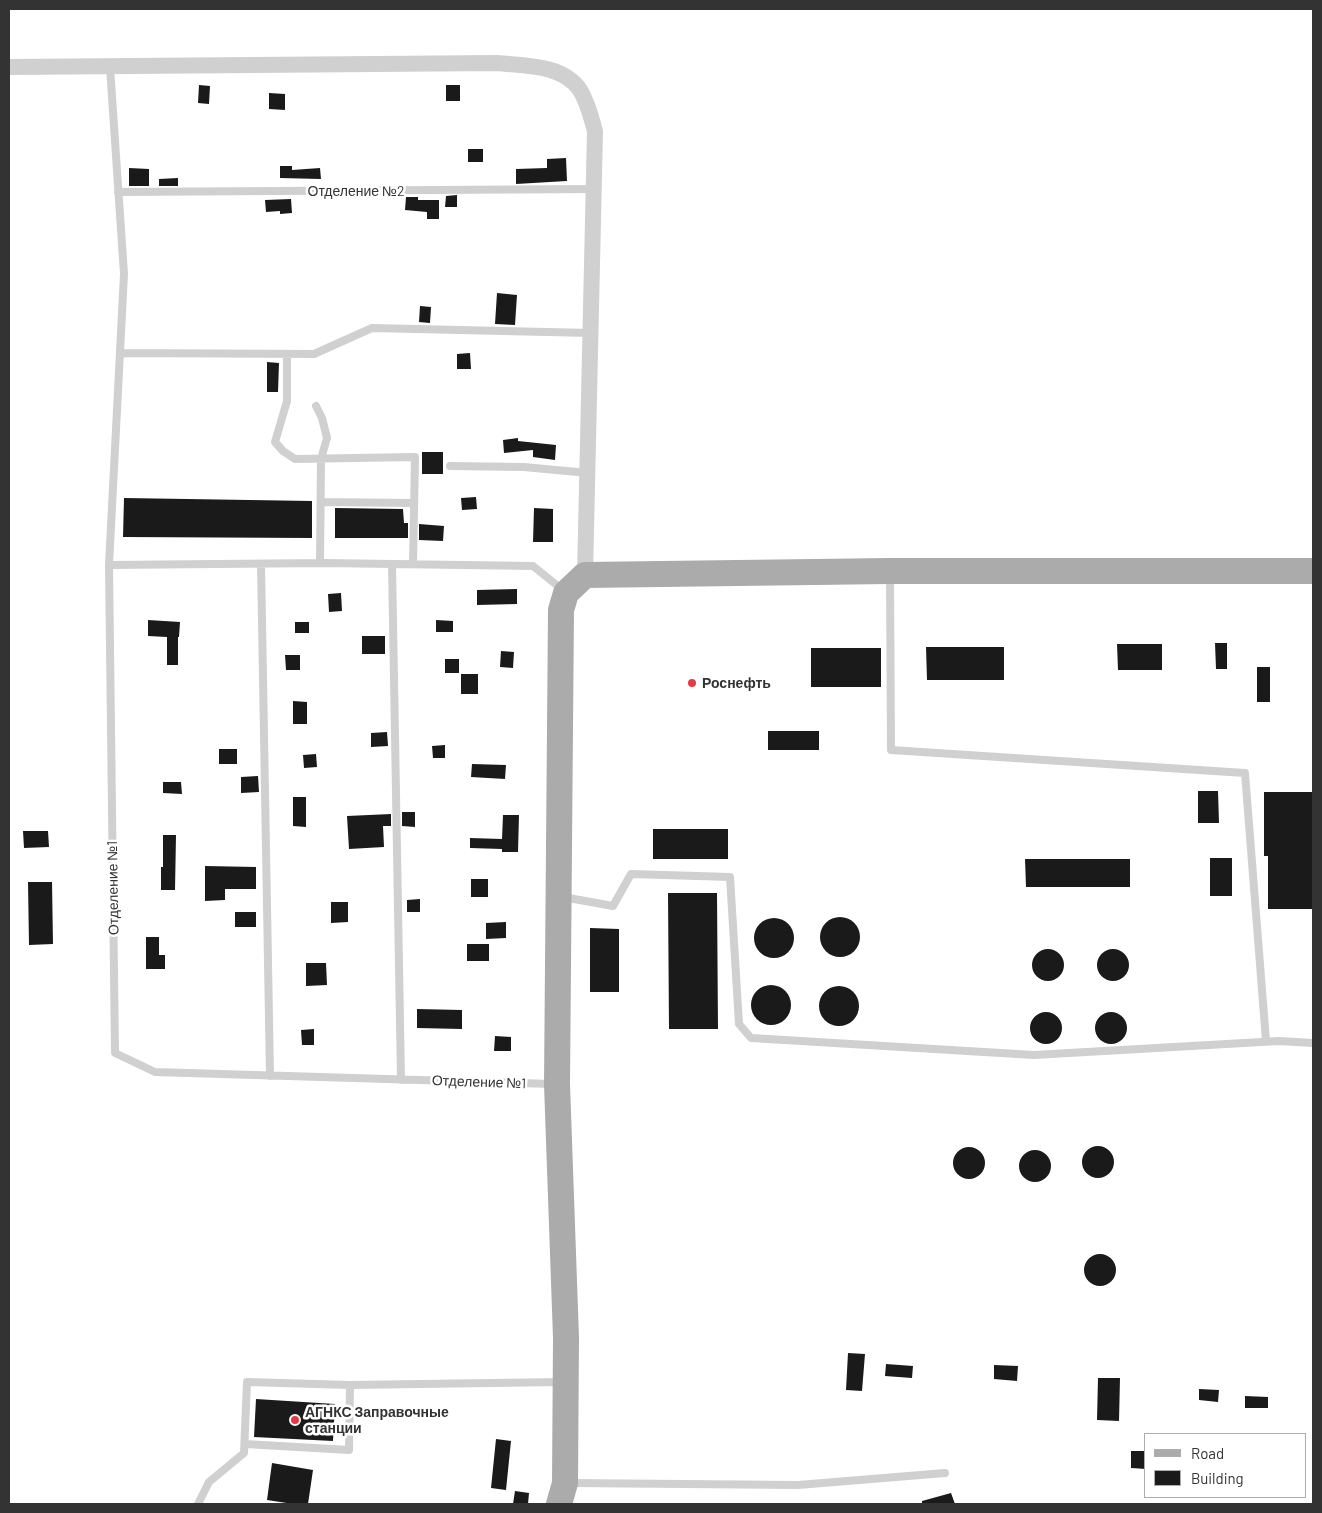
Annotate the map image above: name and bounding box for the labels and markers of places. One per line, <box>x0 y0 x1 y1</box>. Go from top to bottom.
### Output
place label: Роснефть <box>702 675 771 691</box>
marker: Роснефть <box>686 677 698 689</box>
place label: АГНКС Заправочные станции <box>305 1404 449 1436</box>
marker: АГНКС Заправочные станции <box>289 1414 301 1426</box>

